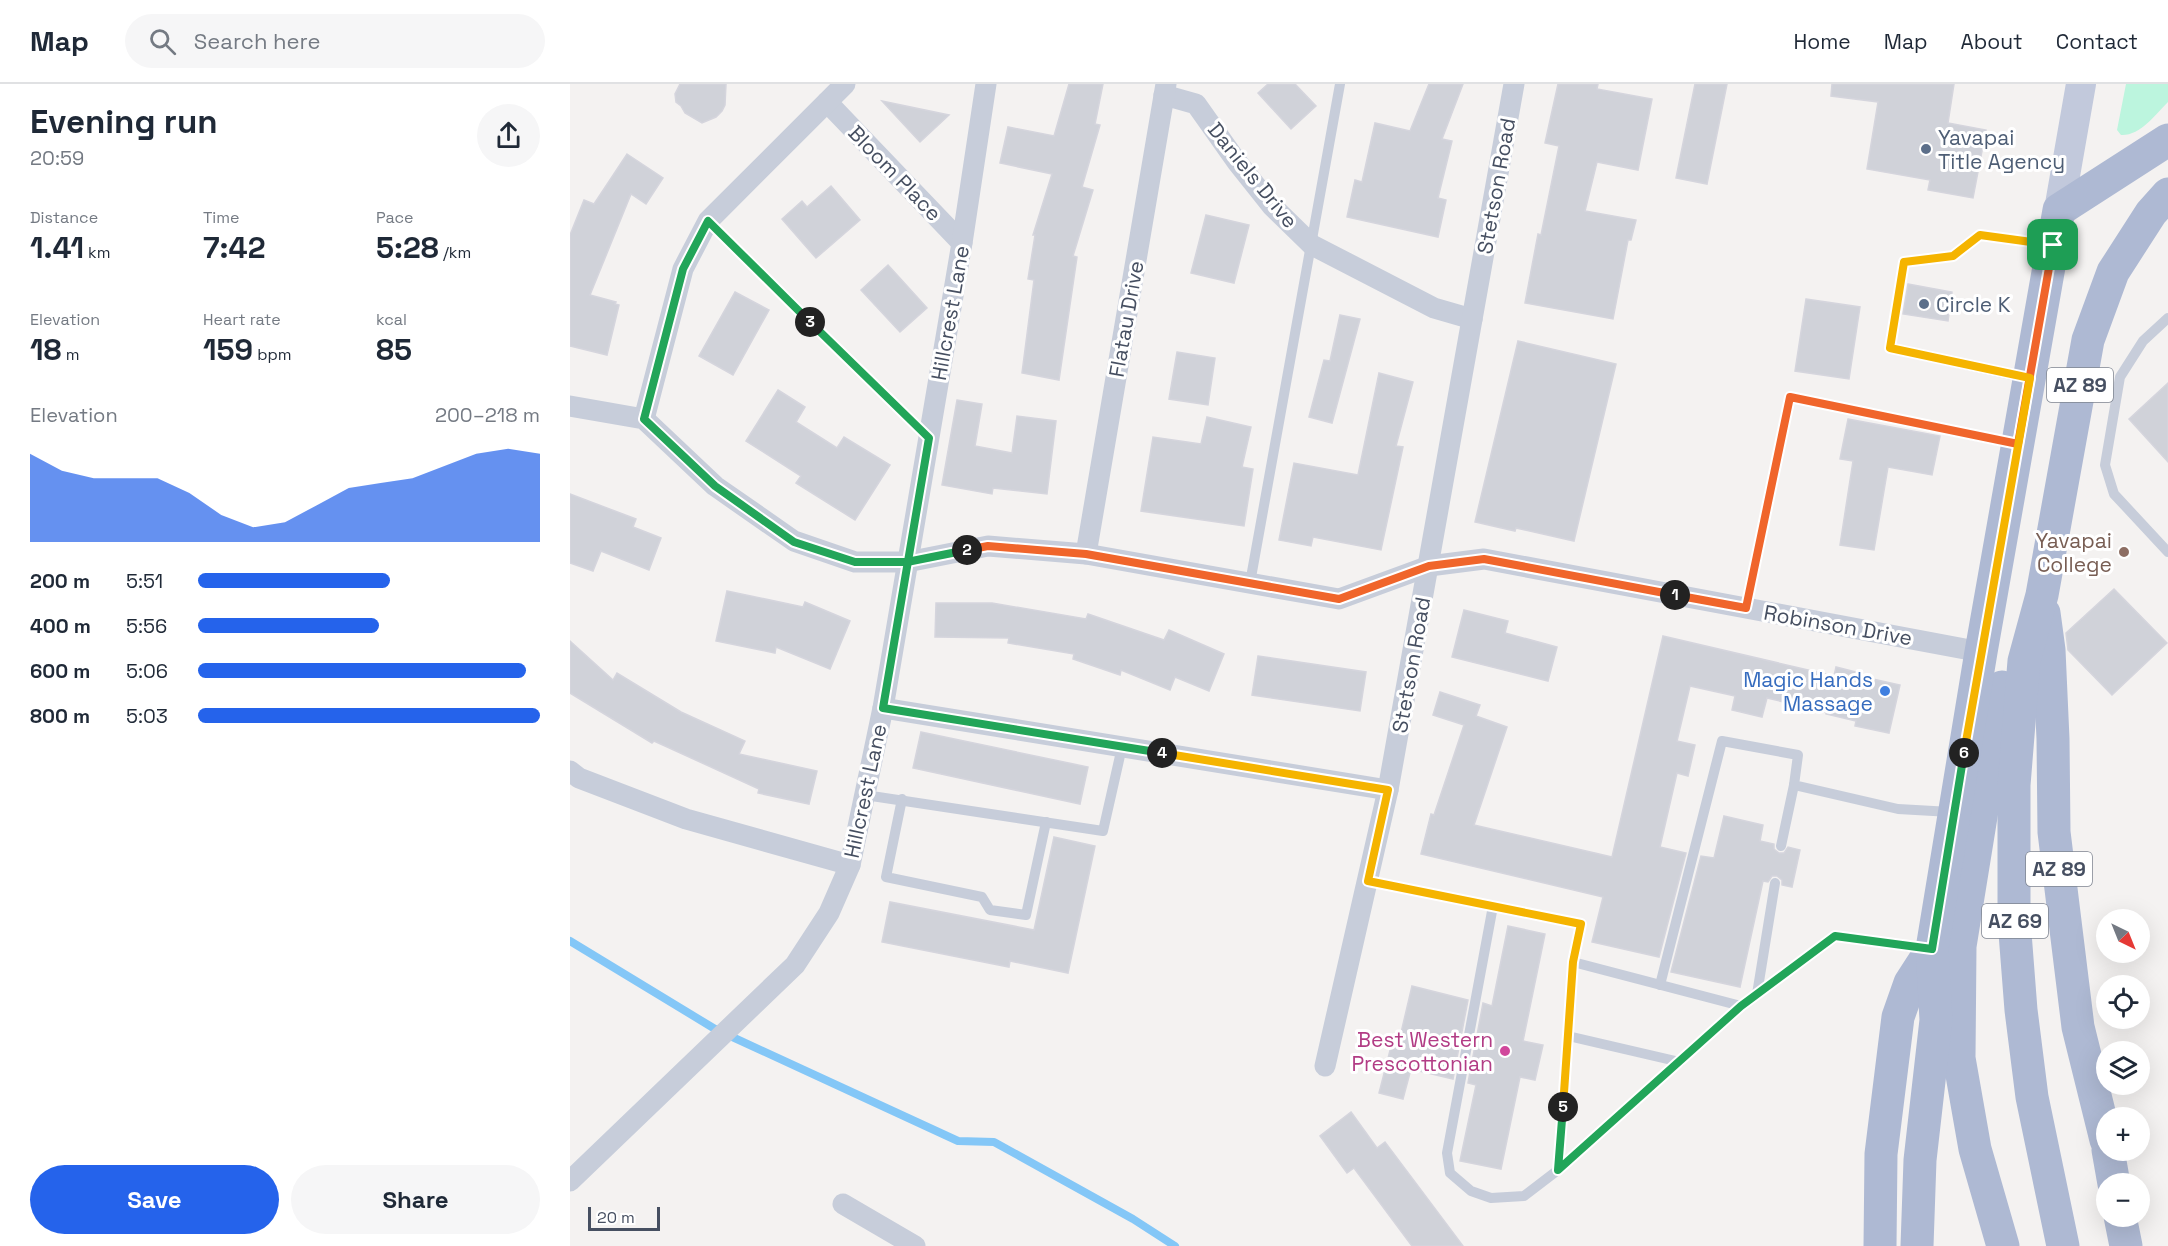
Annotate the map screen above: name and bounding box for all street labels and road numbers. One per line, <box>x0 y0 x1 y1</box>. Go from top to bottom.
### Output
street label: Stetson Road <box>1471 116 1521 256</box>
street label: Daniels Drive <box>1202 117 1304 233</box>
street label: Bloom Place <box>843 119 947 227</box>
street label: Hillcrest Lane <box>925 243 975 383</box>
street label: Flatau Drive <box>1102 259 1150 379</box>
road number: AZ 89 <box>2047 368 2113 402</box>
street label: Stetson Road <box>1386 595 1436 735</box>
street label: Robinson Drive <box>1762 599 1914 651</box>
street label: Hillcrest Lane <box>838 721 892 861</box>
road number: AZ 89 <box>2026 852 2092 886</box>
road number: AZ 69 <box>1982 904 2048 938</box>

